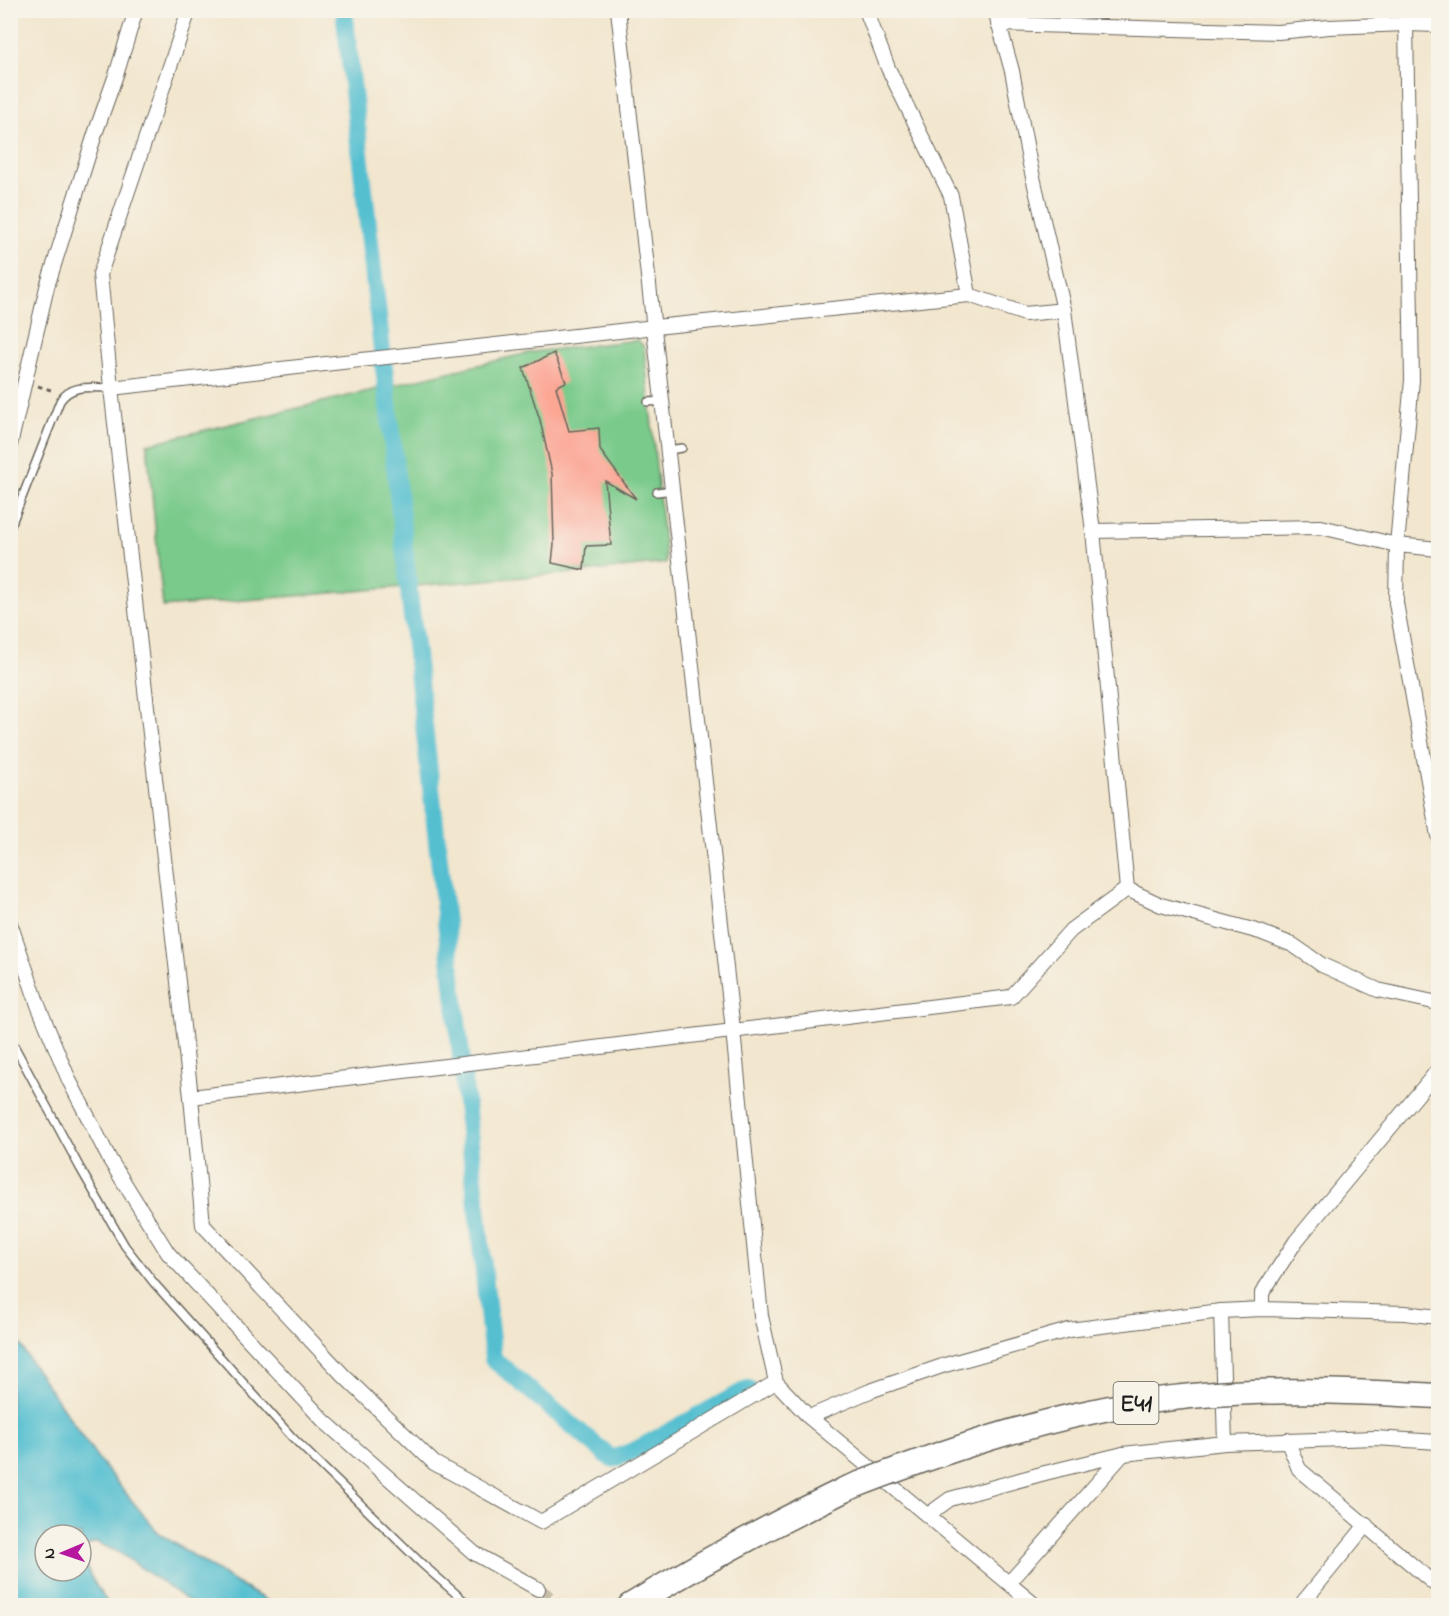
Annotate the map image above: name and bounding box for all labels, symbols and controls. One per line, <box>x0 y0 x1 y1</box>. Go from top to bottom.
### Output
road number: E41 <box>1114 1382 1158 1424</box>
north arrow <box>33 1523 93 1583</box>
text: N <box>38 1547 62 1559</box>

